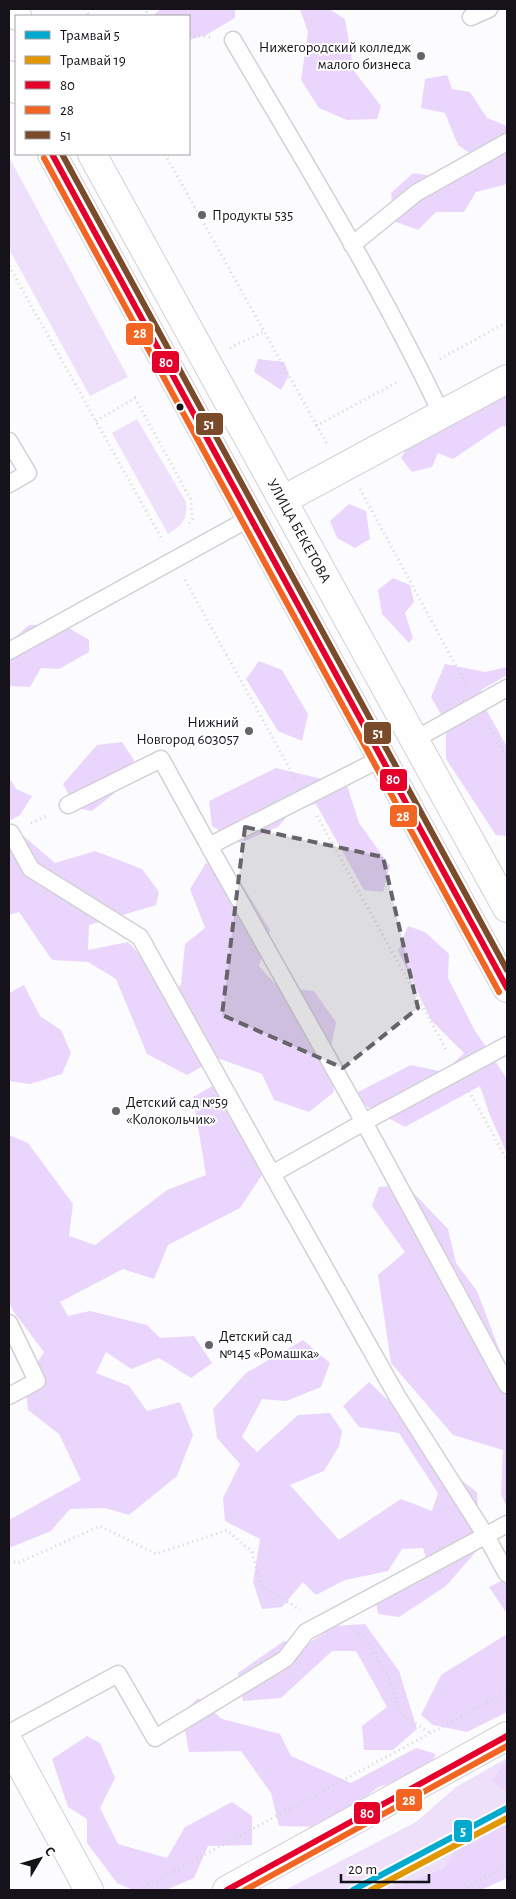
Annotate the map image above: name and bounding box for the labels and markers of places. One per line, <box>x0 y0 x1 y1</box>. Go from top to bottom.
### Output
place label: Нижегородский колледж малого бизнеса <box>259 40 411 72</box>
marker: Нижегородский колледж малого бизнеса <box>415 50 427 62</box>
place label: Продукты 535 <box>212 208 293 223</box>
marker: Продукты 535 <box>196 209 208 221</box>
unlabelled marker <box>175 402 185 412</box>
place label: Нижний Новгород 603057 <box>136 715 239 747</box>
marker: Нижний Новгород 603057 <box>243 725 255 737</box>
place label: Детский сад №59 «Колокольчик» <box>126 1095 228 1127</box>
marker: Детский сад №59 «Колокольчик» <box>110 1105 122 1117</box>
place label: Детский сад №145 «Ромашка» <box>219 1329 320 1361</box>
marker: Детский сад №145 «Ромашка» <box>203 1339 215 1351</box>

